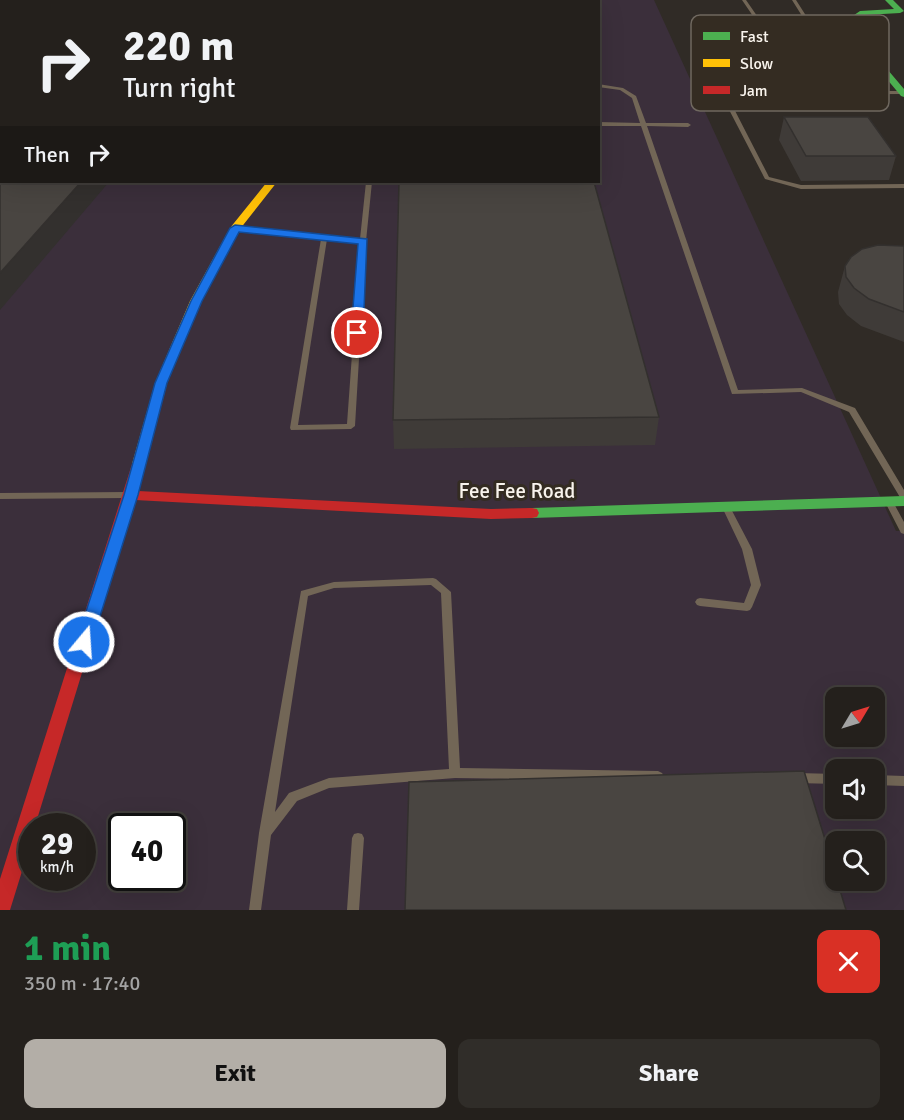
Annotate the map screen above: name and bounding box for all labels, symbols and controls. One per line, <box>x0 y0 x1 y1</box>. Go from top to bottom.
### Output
legend <box>691 15 889 111</box>
text: 220 m <box>123 21 234 72</box>
icon: right <box>24 24 102 102</box>
text: Fast <box>740 27 769 47</box>
text: Slow <box>740 54 774 74</box>
text: Turn right <box>123 72 236 105</box>
text: Jam <box>740 81 768 101</box>
icon: right <box>82 138 115 171</box>
text: Then <box>24 141 70 168</box>
pin <box>331 307 382 358</box>
icon: arrive <box>340 316 373 349</box>
street label: Fee Fee Road <box>459 478 575 504</box>
position arrow <box>52 610 116 674</box>
north arrow <box>825 687 885 747</box>
map controls <box>825 687 885 891</box>
button: sound <box>825 759 885 819</box>
speed limit sign: 40 <box>108 813 186 891</box>
text: 29 <box>41 826 73 863</box>
button: search <box>825 831 885 891</box>
text: km/h <box>40 858 74 876</box>
text: 1 min <box>24 926 111 971</box>
button: close <box>817 930 880 993</box>
text: 350 m · 17:40 <box>24 971 140 996</box>
button: Exit <box>24 1039 446 1108</box>
button: Share <box>458 1039 880 1108</box>

